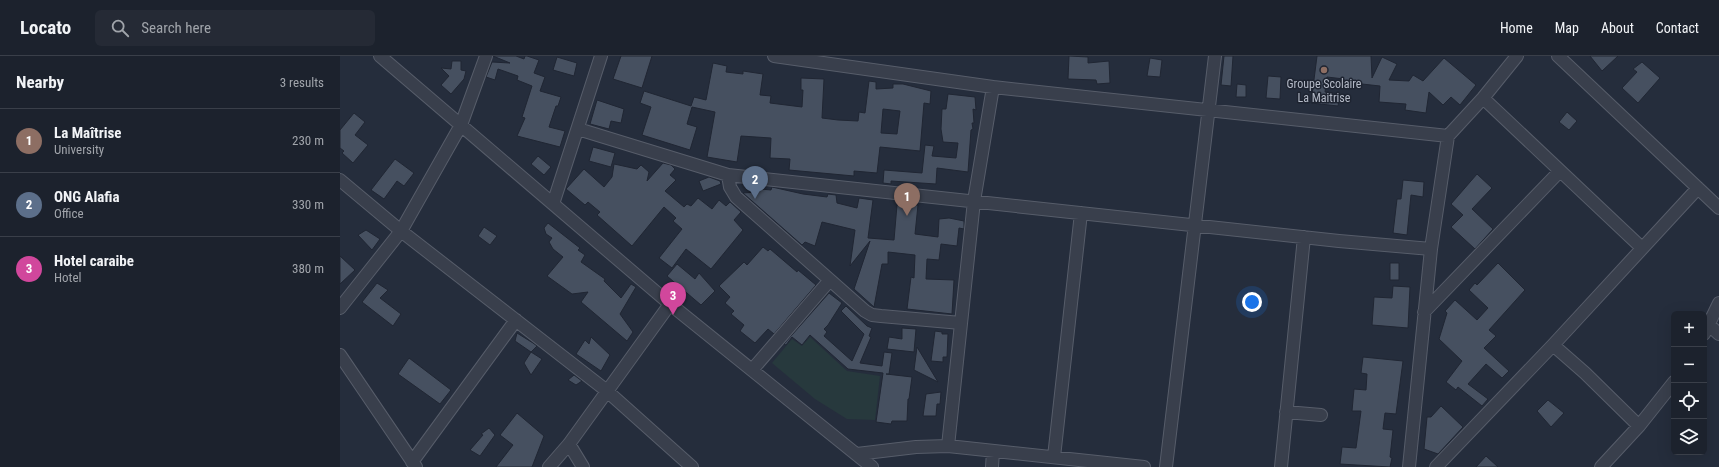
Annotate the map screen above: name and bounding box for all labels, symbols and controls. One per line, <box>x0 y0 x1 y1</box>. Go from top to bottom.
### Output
search box <box>95 10 375 46</box>
text: Locato <box>20 16 71 39</box>
icon: search <box>109 17 131 39</box>
text: Search here <box>141 19 211 37</box>
text: Home <box>1500 20 1533 36</box>
text: Map <box>1555 20 1579 36</box>
text: About <box>1601 20 1634 36</box>
text: Contact <box>1656 20 1699 36</box>
marker: Groupe Scolaire La Maitrise <box>1319 65 1329 75</box>
text: Nearby <box>16 72 64 92</box>
text: 3 results <box>280 75 324 90</box>
place label: Groupe Scolaire La Maitrise <box>1287 77 1362 105</box>
text: La Maîtrise <box>54 124 121 142</box>
text: 1 <box>26 133 32 148</box>
text: 230 m <box>292 133 324 148</box>
text: University <box>54 142 104 157</box>
pin: 2 <box>742 166 768 199</box>
pin: 1 <box>894 183 920 216</box>
text: ONG Alafia <box>54 188 120 206</box>
text: 2 <box>26 197 32 212</box>
text: 330 m <box>292 197 324 212</box>
text: Office <box>54 206 84 221</box>
text: Hotel caraibe <box>54 252 134 270</box>
text: 3 <box>26 261 32 276</box>
text: 380 m <box>292 261 324 276</box>
text: Hotel <box>54 270 82 285</box>
pin: 3 <box>660 282 686 315</box>
your location <box>1242 292 1262 312</box>
map controls <box>1671 311 1707 455</box>
button: + <box>1671 311 1707 347</box>
button: − <box>1671 347 1707 383</box>
button: locate <box>1671 383 1707 419</box>
button: layers <box>1671 419 1707 455</box>

